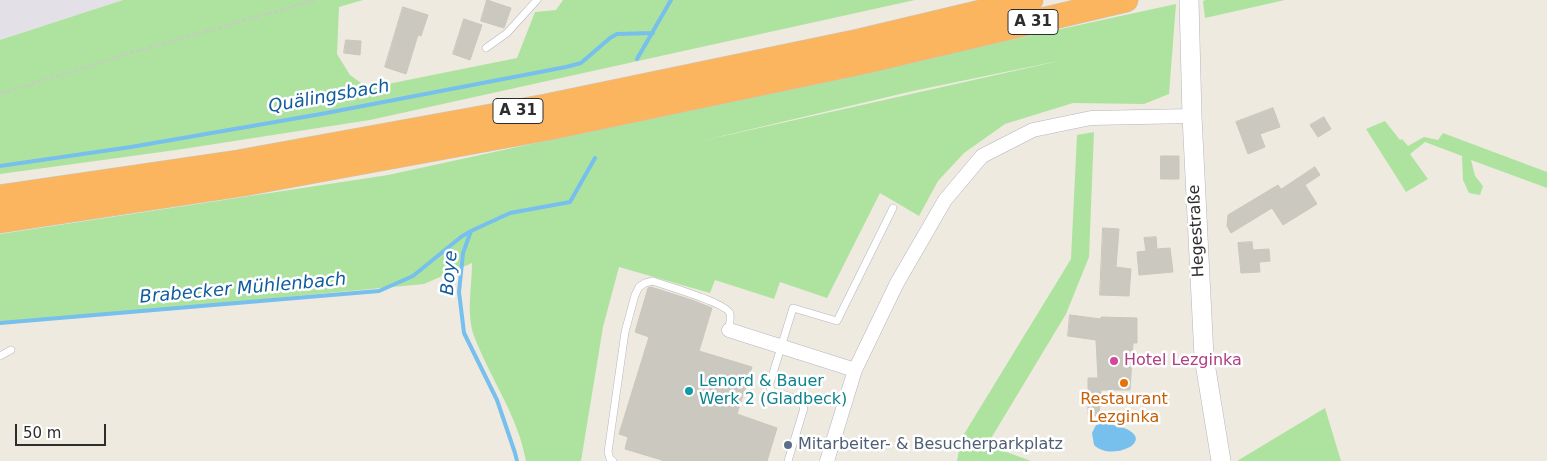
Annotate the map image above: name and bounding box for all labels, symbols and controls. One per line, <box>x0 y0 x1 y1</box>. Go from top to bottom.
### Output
road number: A 31 <box>1008 10 1058 34</box>
water label: Quälingsbach <box>267 76 391 118</box>
road number: A 31 <box>493 98 543 124</box>
street label: Hegestraße <box>1185 184 1209 278</box>
water label: Boye <box>437 250 463 296</box>
water label: Brabecker Mühlenbach <box>139 269 347 309</box>
place label: Hotel Lezginka <box>1124 351 1242 371</box>
marker: Hotel Lezginka <box>1108 355 1120 367</box>
place label: Lenord & Bauer Werk 2 (Gladbeck) <box>699 372 847 410</box>
marker: Restaurant Lezginka <box>1118 377 1130 389</box>
marker: Lenord & Bauer Werk 2 (Gladbeck) <box>683 385 695 397</box>
place label: Restaurant Lezginka <box>1080 390 1168 428</box>
scale bar <box>18 414 109 446</box>
text: 50 m <box>23 424 61 442</box>
place label: Mitarbeiter- & Besucherparkplatz <box>798 435 1063 455</box>
marker: Mitarbeiter- & Besucherparkplatz <box>782 439 794 451</box>

